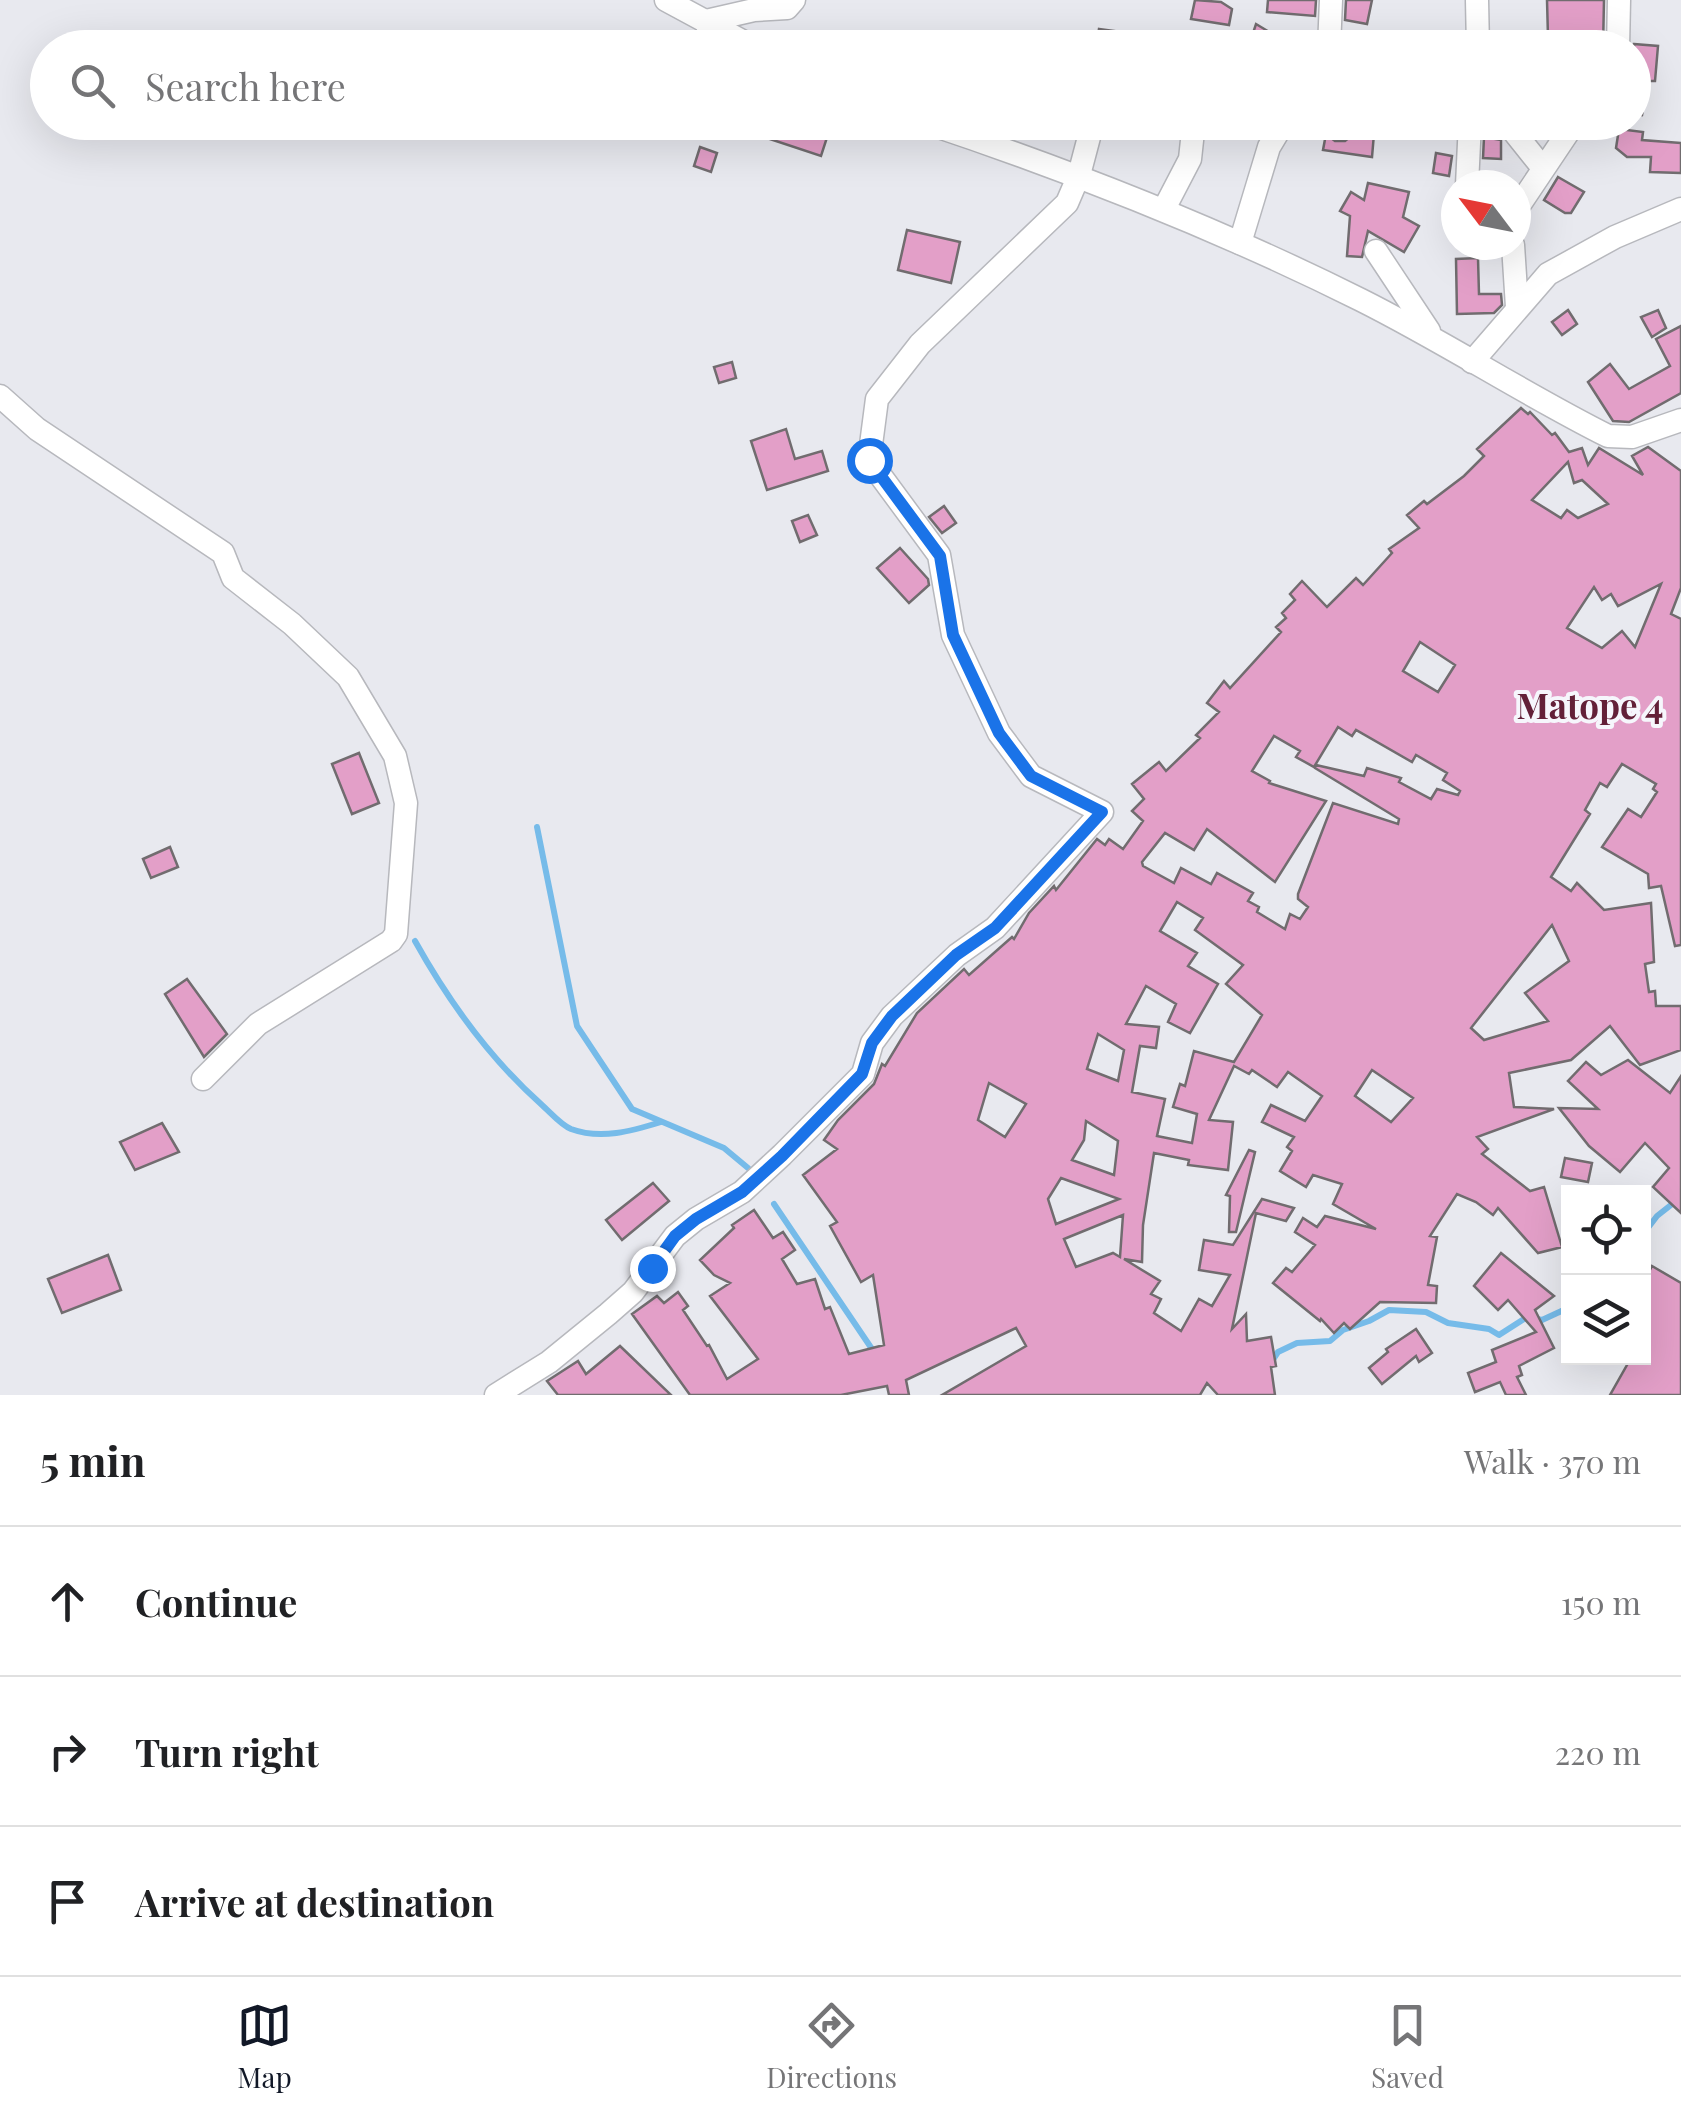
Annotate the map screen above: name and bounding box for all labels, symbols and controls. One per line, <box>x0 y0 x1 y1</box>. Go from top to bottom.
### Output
search box <box>30 30 1651 140</box>
icon: search <box>65 58 120 113</box>
text: Search here <box>145 60 346 111</box>
north arrow <box>1441 170 1531 260</box>
route start <box>847 438 893 484</box>
district label: Matope 4 <box>1517 681 1663 728</box>
map controls <box>1561 1185 1651 1365</box>
button: locate <box>1561 1185 1651 1275</box>
route end <box>630 1246 676 1292</box>
button: layers <box>1561 1275 1651 1365</box>
text: 5 min <box>40 1432 145 1488</box>
text: Walk · 370 m <box>1464 1439 1641 1482</box>
icon: ahead <box>40 1574 95 1629</box>
text: Continue <box>135 1576 297 1627</box>
text: 150 m <box>1561 1580 1641 1623</box>
icon: right <box>40 1724 95 1779</box>
text: Turn right <box>135 1726 319 1777</box>
text: 220 m <box>1555 1730 1641 1773</box>
icon: arrive <box>40 1874 95 1929</box>
text: Arrive at destination <box>135 1876 494 1927</box>
tab: Map <box>237 1998 292 2095</box>
tab: Directions <box>766 1998 897 2095</box>
tab: Saved <box>1371 1998 1444 2095</box>

